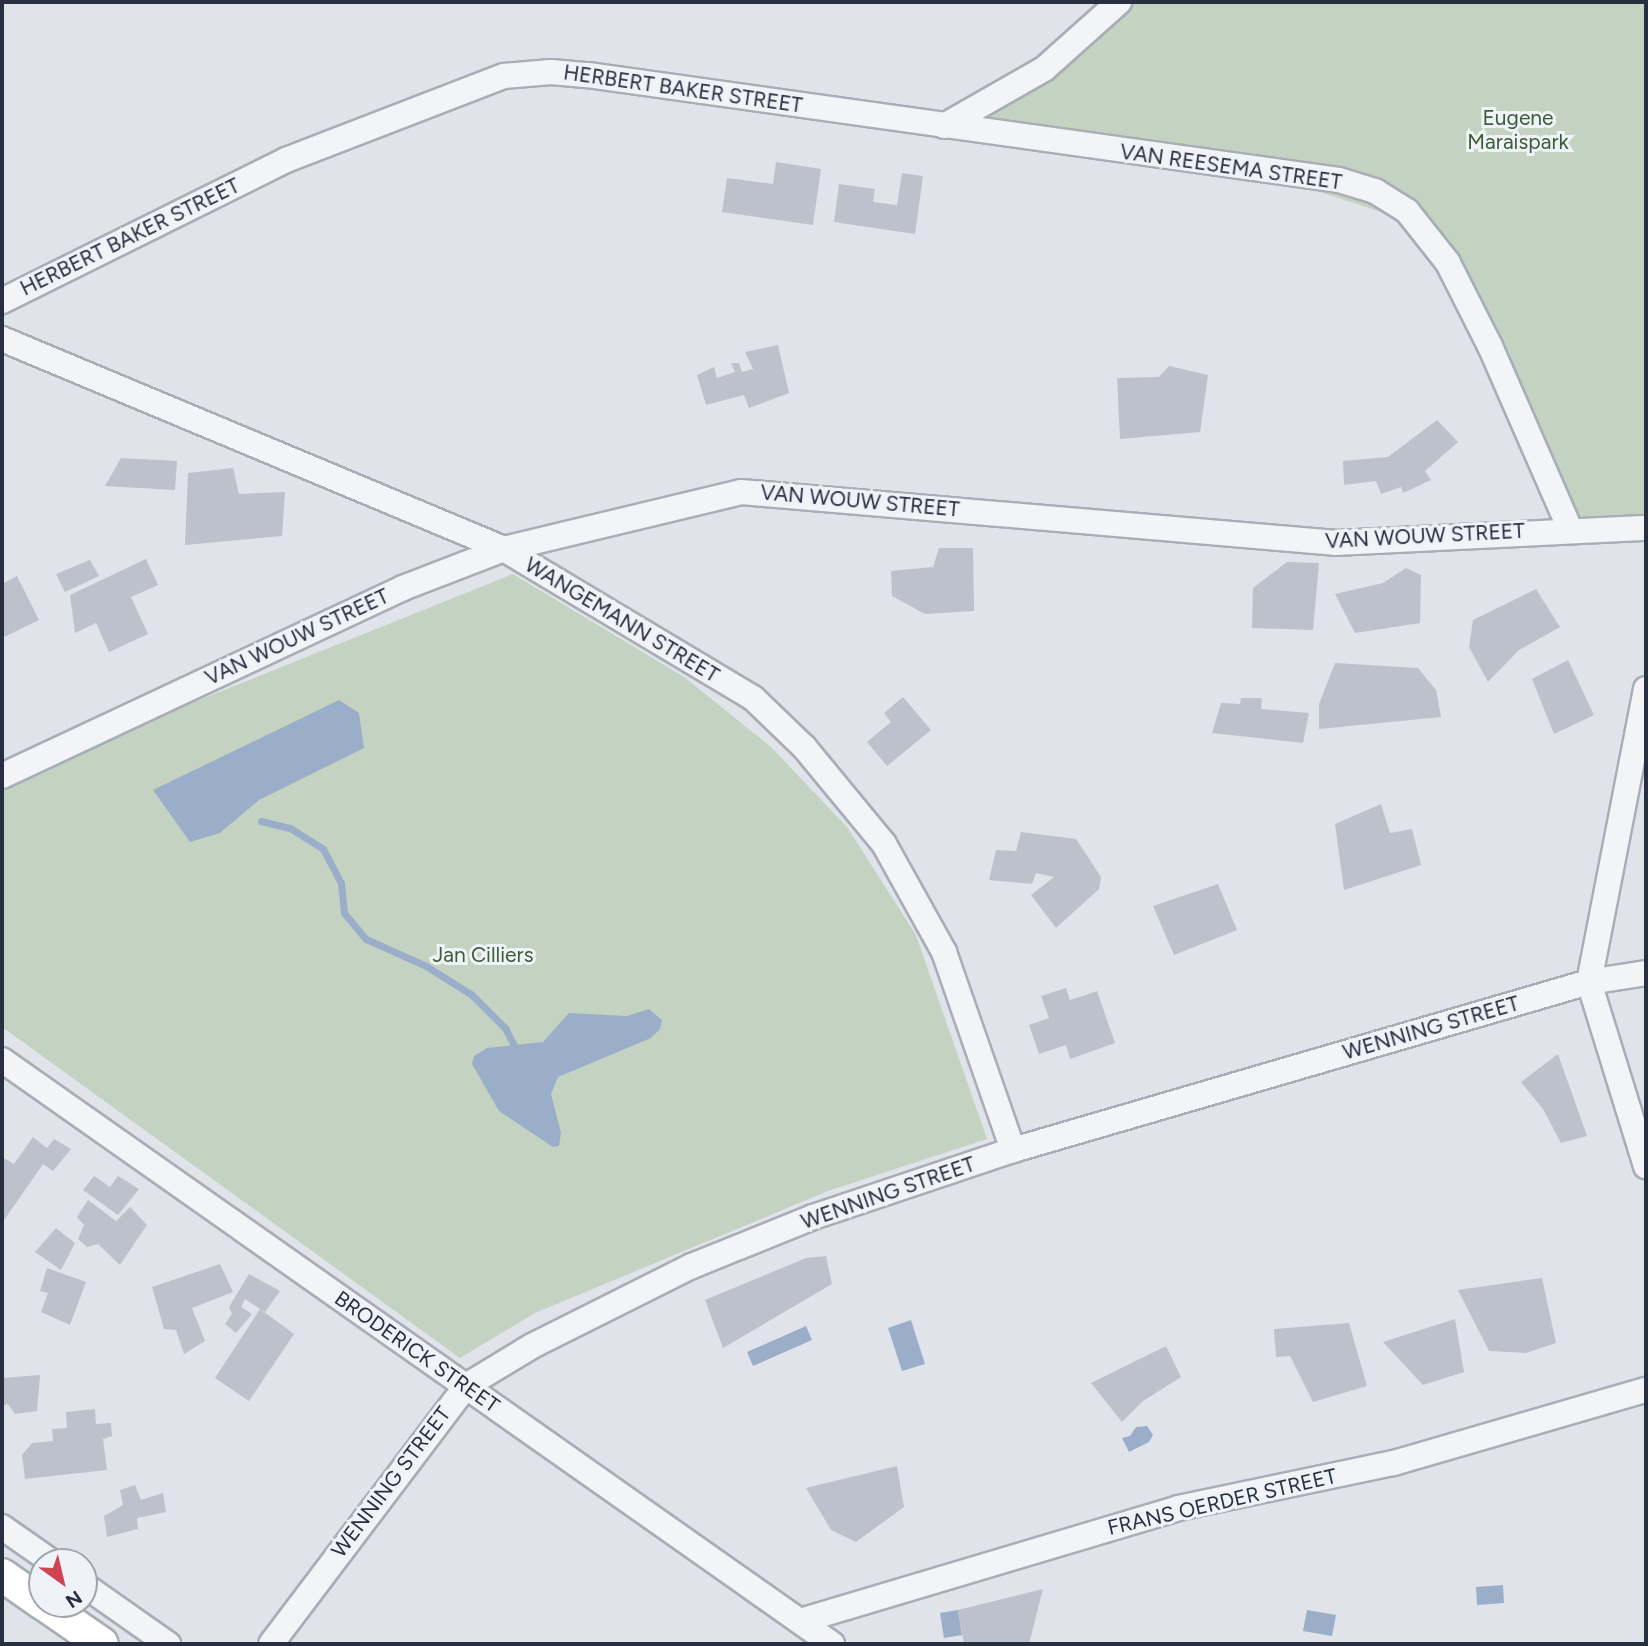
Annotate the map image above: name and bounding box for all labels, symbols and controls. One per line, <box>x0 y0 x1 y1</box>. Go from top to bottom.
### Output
street label: HERBERT BAKER STREET <box>562 60 804 118</box>
park label: Eugene Maraispark <box>1467 105 1569 155</box>
street label: VAN REESEMA STREET <box>1118 139 1344 195</box>
street label: HERBERT BAKER STREET <box>16 173 244 301</box>
street label: VAN WOUW STREET <box>759 480 961 522</box>
street label: VAN WOUW STREET <box>1325 518 1525 554</box>
street label: WANGEMANN STREET <box>520 552 724 688</box>
street label: VAN WOUW STREET <box>201 583 393 691</box>
park label: Jan Cilliers <box>433 942 533 968</box>
street label: WENNING STREET <box>1340 991 1522 1065</box>
street label: WENNING STREET <box>798 1151 978 1235</box>
street label: BRODERICK STREET <box>330 1286 504 1418</box>
street label: WENNING STREET <box>326 1402 456 1562</box>
street label: FRANS OERDER STREET <box>1105 1463 1339 1541</box>
north arrow <box>28 1548 98 1618</box>
text: N <box>61 1586 86 1613</box>

